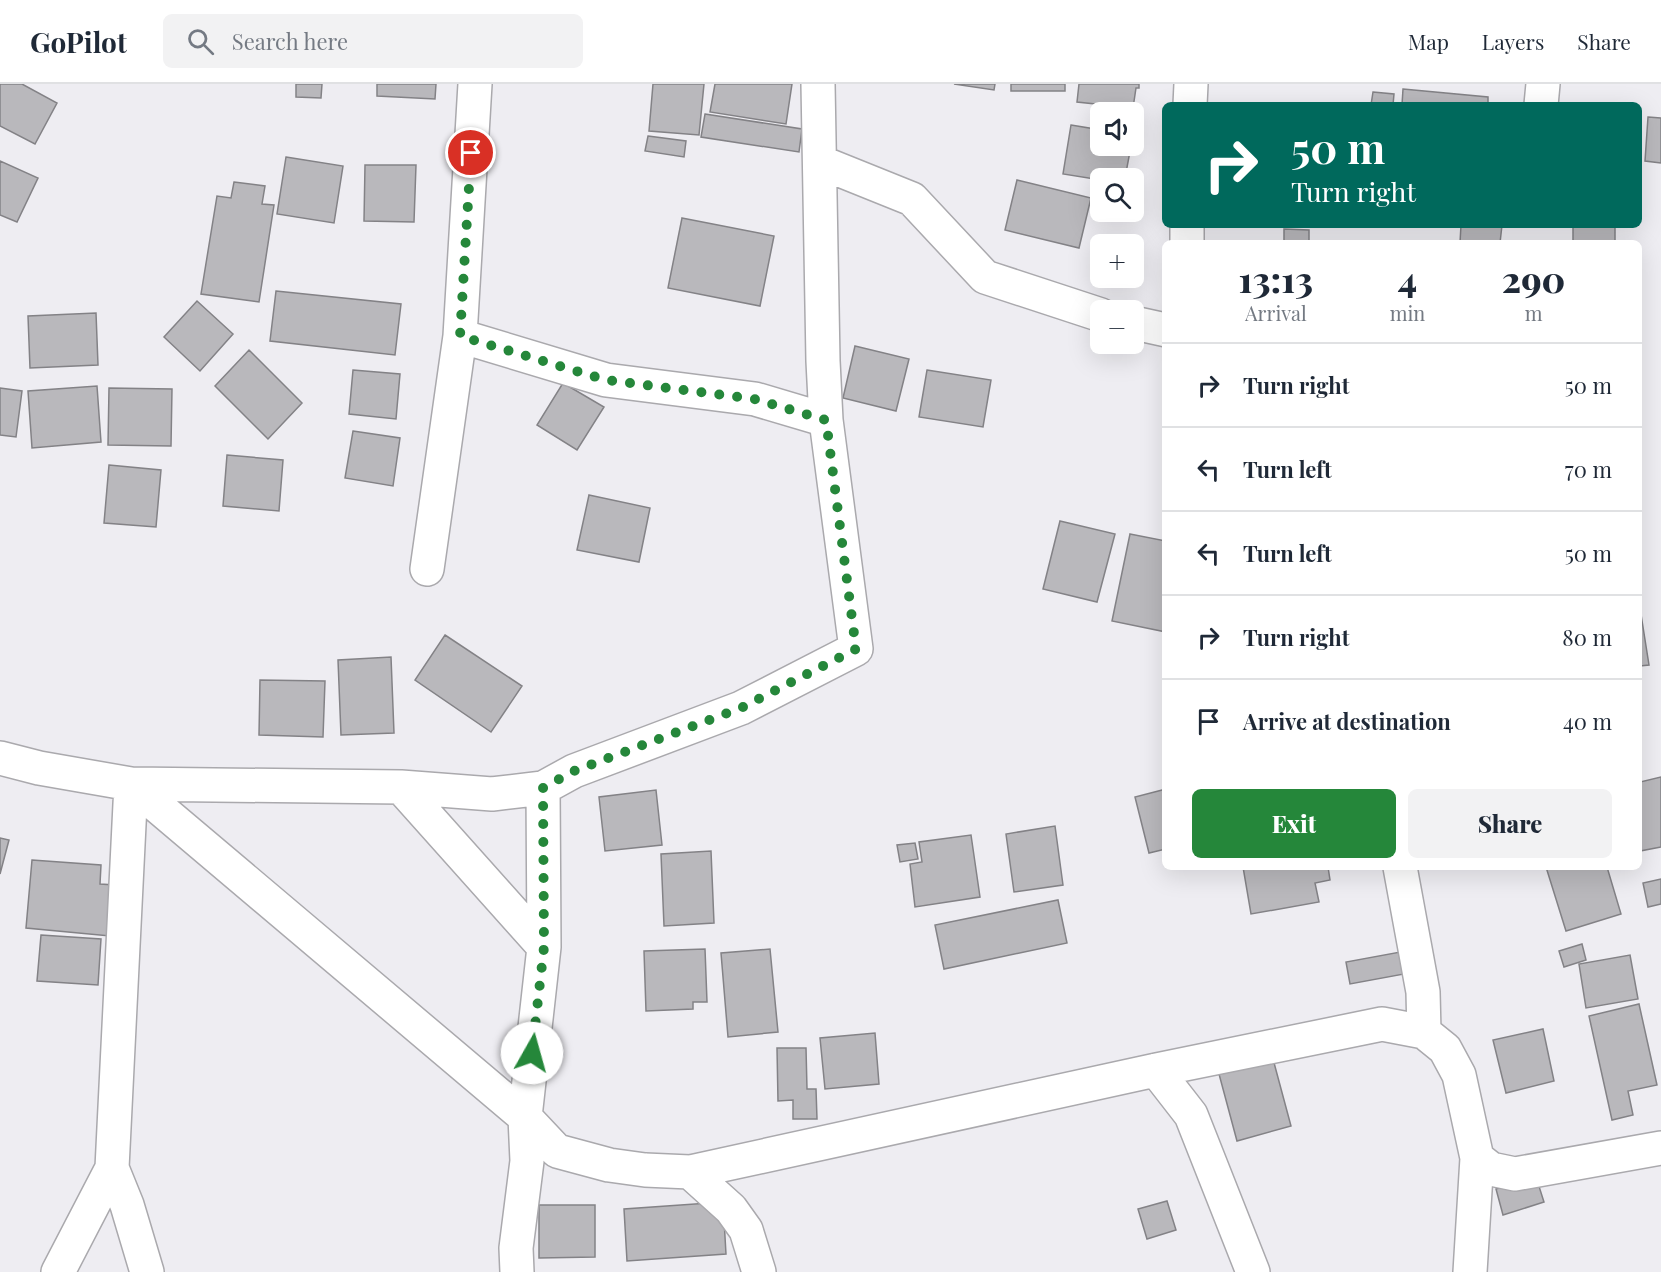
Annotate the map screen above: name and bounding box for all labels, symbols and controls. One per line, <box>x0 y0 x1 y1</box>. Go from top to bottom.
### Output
search box <box>163 14 583 68</box>
text: GoPilot <box>30 23 127 60</box>
icon: search <box>184 25 217 58</box>
text: Search here <box>232 26 348 56</box>
text: Map <box>1408 27 1449 55</box>
text: Layers <box>1482 27 1544 55</box>
text: Share <box>1577 27 1631 55</box>
map controls <box>1090 102 1144 354</box>
button: sound <box>1090 102 1144 156</box>
text: 50 m <box>1291 119 1385 175</box>
icon: right <box>1192 126 1270 204</box>
pin <box>445 127 496 178</box>
icon: arrive <box>454 136 487 169</box>
button: search <box>1090 168 1144 222</box>
text: Turn right <box>1291 173 1416 209</box>
button: + <box>1090 234 1144 288</box>
text: 13:13 <box>1239 254 1313 302</box>
text: 4 <box>1398 254 1417 302</box>
text: 290 <box>1502 254 1565 302</box>
text: Arrival <box>1245 299 1307 326</box>
text: min <box>1390 299 1425 326</box>
text: m <box>1525 299 1542 326</box>
button: − <box>1090 300 1144 354</box>
icon: right <box>1192 369 1225 402</box>
text: Turn right <box>1243 370 1349 400</box>
text: 50 m <box>1565 370 1612 400</box>
icon: left <box>1192 453 1225 486</box>
text: Turn left <box>1243 454 1332 484</box>
text: 70 m <box>1565 454 1612 484</box>
icon: left <box>1192 537 1225 570</box>
text: Turn left <box>1243 538 1332 568</box>
text: 50 m <box>1565 538 1612 568</box>
icon: right <box>1192 621 1225 654</box>
text: Turn right <box>1243 622 1349 652</box>
text: 80 m <box>1562 622 1612 652</box>
icon: arrive <box>1192 705 1225 738</box>
text: Arrive at destination <box>1243 706 1451 736</box>
text: 40 m <box>1563 706 1612 736</box>
button: Exit <box>1192 789 1396 858</box>
button: Share <box>1408 789 1612 858</box>
position arrow <box>500 1021 564 1085</box>

